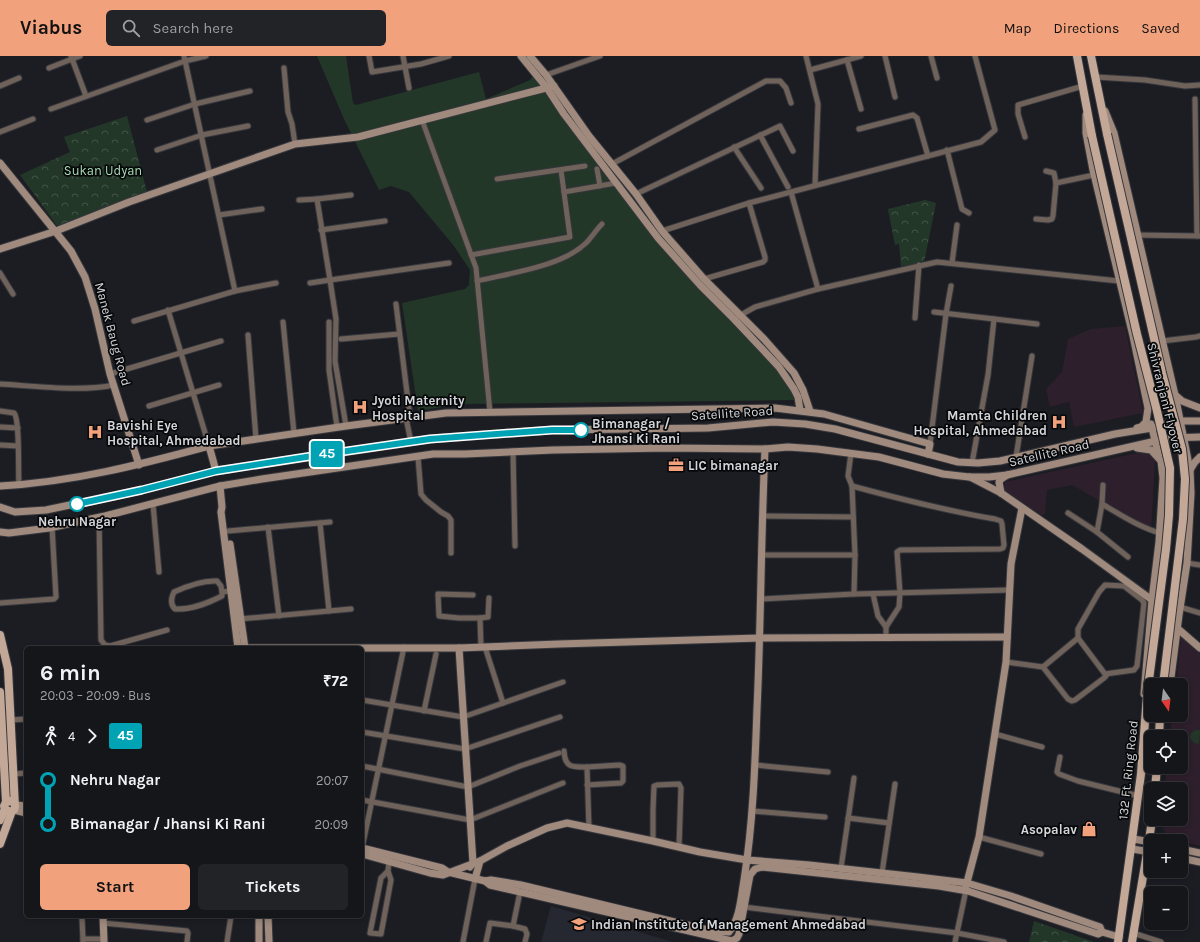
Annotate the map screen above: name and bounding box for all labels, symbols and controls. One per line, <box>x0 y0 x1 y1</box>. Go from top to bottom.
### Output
search box <box>106 10 386 46</box>
text: Viabus <box>20 17 82 39</box>
icon: search <box>120 17 142 39</box>
text: Search here <box>152 19 233 37</box>
text: Map <box>1004 20 1032 37</box>
text: Directions <box>1054 20 1119 37</box>
text: Saved <box>1141 20 1180 37</box>
park label: Sukan Udyan <box>64 163 142 178</box>
street label: Manek Baug Road <box>92 281 134 387</box>
street label: Shivranjani Flyover <box>1144 341 1186 455</box>
place label: Jyoti Maternity Hospital <box>372 393 465 423</box>
hospital icon: Jyoti Maternity Hospital <box>351 398 369 416</box>
street label: Satellite Road <box>690 403 774 423</box>
place label: Mamta Children Hospital, Ahmedabad <box>914 408 1047 438</box>
hospital icon: Mamta Children Hospital, Ahmedabad <box>1050 413 1068 431</box>
place label: Bimanagar / Jhansi Ki Rani <box>592 416 680 446</box>
place label: Bavishi Eye Hospital, Ahmedabad <box>107 418 240 448</box>
marker: Bimanagar / Jhansi Ki Rani <box>573 422 589 438</box>
hospital icon: Bavishi Eye Hospital, Ahmedabad <box>86 423 104 441</box>
street label: Satellite Road <box>1007 436 1091 470</box>
line badge: 45 <box>309 441 345 467</box>
text: 45 <box>319 445 335 462</box>
office icon: LIC bimanagar <box>667 456 685 474</box>
place label: LIC bimanagar <box>688 458 779 473</box>
marker: Nehru Nagar <box>69 496 85 512</box>
place label: Nehru Nagar <box>38 514 117 529</box>
text: 6 min <box>40 660 101 686</box>
text: ₹72 <box>323 672 348 690</box>
north arrow <box>1144 678 1188 722</box>
map controls <box>1144 678 1188 930</box>
text: 20:03 – 20:09 · Bus <box>40 688 151 703</box>
street label: 132 Ft. Ring Road <box>1115 720 1141 820</box>
icon: walk <box>40 725 62 747</box>
icon: forward <box>81 725 103 747</box>
text: 45 <box>117 727 134 744</box>
text: 4 <box>68 729 75 744</box>
button: locate <box>1144 730 1188 774</box>
text: Nehru Nagar <box>70 771 160 789</box>
text: 20:07 <box>316 773 348 788</box>
button: layers <box>1144 782 1188 826</box>
text: Bimanagar / Jhansi Ki Rani <box>70 815 266 833</box>
text: 20:09 <box>314 817 348 832</box>
shop icon: Asopalav <box>1080 820 1098 838</box>
place label: Asopalav <box>1021 822 1077 837</box>
button: + <box>1144 834 1188 878</box>
button: Start <box>40 864 190 910</box>
button: Tickets <box>198 864 348 910</box>
button: − <box>1144 886 1188 930</box>
school or university icon: Indian Institute of Management Ahmedabad <box>570 915 588 933</box>
place label: Indian Institute of Management Ahmedabad <box>591 917 866 932</box>

